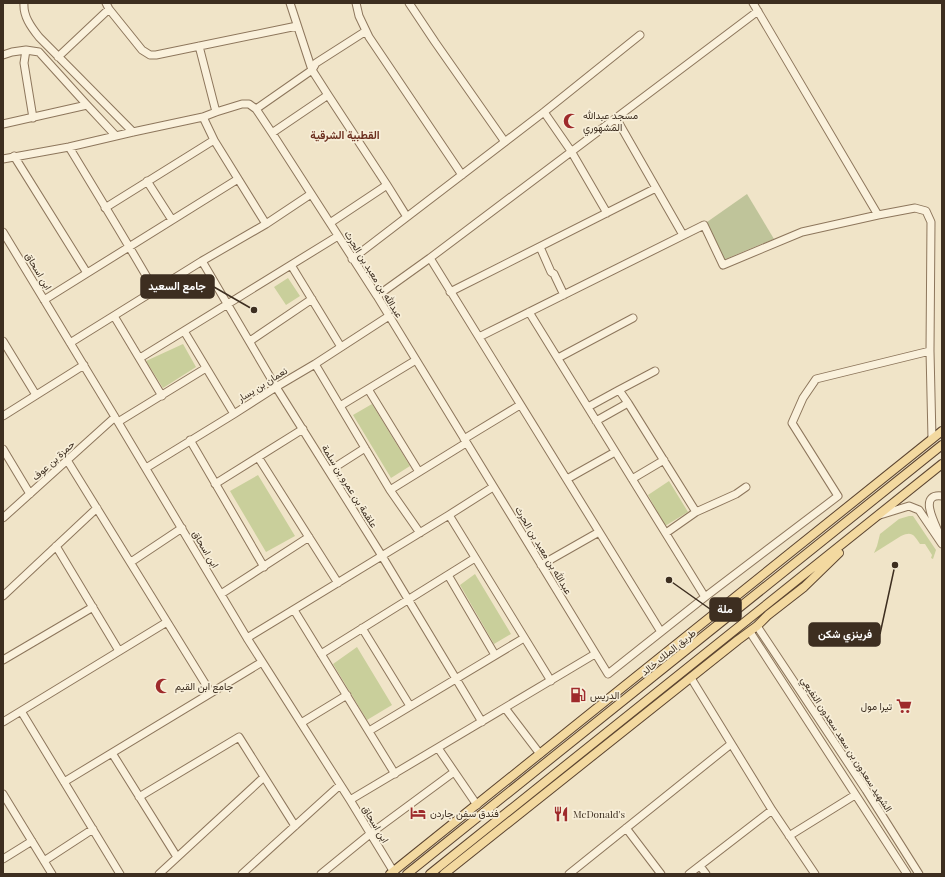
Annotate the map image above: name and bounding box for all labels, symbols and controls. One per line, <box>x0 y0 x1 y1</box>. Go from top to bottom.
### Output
place label: مسجد عبدالله المشهوري <box>583 108 638 136</box>
mosque icon: مسجد عبدالله المشهوري <box>562 112 580 130</box>
district label: القطبية الشرقية <box>310 127 380 142</box>
street label: عبدالله بن معبد بن الحرث <box>341 228 407 320</box>
street label: ابن اسحاق <box>22 250 56 292</box>
callout: جامع السعيد <box>141 275 214 298</box>
text: جامع السعيد <box>148 278 206 294</box>
street label: نعمان بن يسار <box>234 363 290 405</box>
street label: حمزة بن عوف <box>28 437 78 483</box>
street label: علقمة بن عمرو بن سلمة <box>319 442 381 530</box>
street label: عبدالله بن معبد بن الحرث <box>512 503 576 597</box>
street label: ابن اسحاق <box>189 528 223 570</box>
callout: ملة <box>710 598 741 621</box>
text: ملة <box>717 601 733 616</box>
callout: فرينزي شكن <box>809 623 880 646</box>
street label: طريق الملك خالد <box>638 625 699 678</box>
text: فرينزي شكن <box>818 626 872 643</box>
street label: الشهيد سعدون بن سعد سعدون النفيعي <box>796 674 896 815</box>
mosque icon: جامع ابن القيم <box>154 677 172 695</box>
place label: جامع ابن القيم <box>175 679 234 693</box>
fuel station icon: الدريس <box>569 686 587 704</box>
place label: الدريس <box>590 688 619 702</box>
supermarket icon: تيرا مول <box>895 697 913 715</box>
place label: تيرا مول <box>861 699 892 713</box>
street label: ابن اسحاق <box>359 803 393 845</box>
hotel icon: فندق سفن جاردن <box>409 804 427 822</box>
restaurant icon: McDonald's <box>552 805 570 823</box>
place label: فندق سفن جاردن <box>430 806 499 820</box>
place label: McDonald's <box>573 807 625 821</box>

